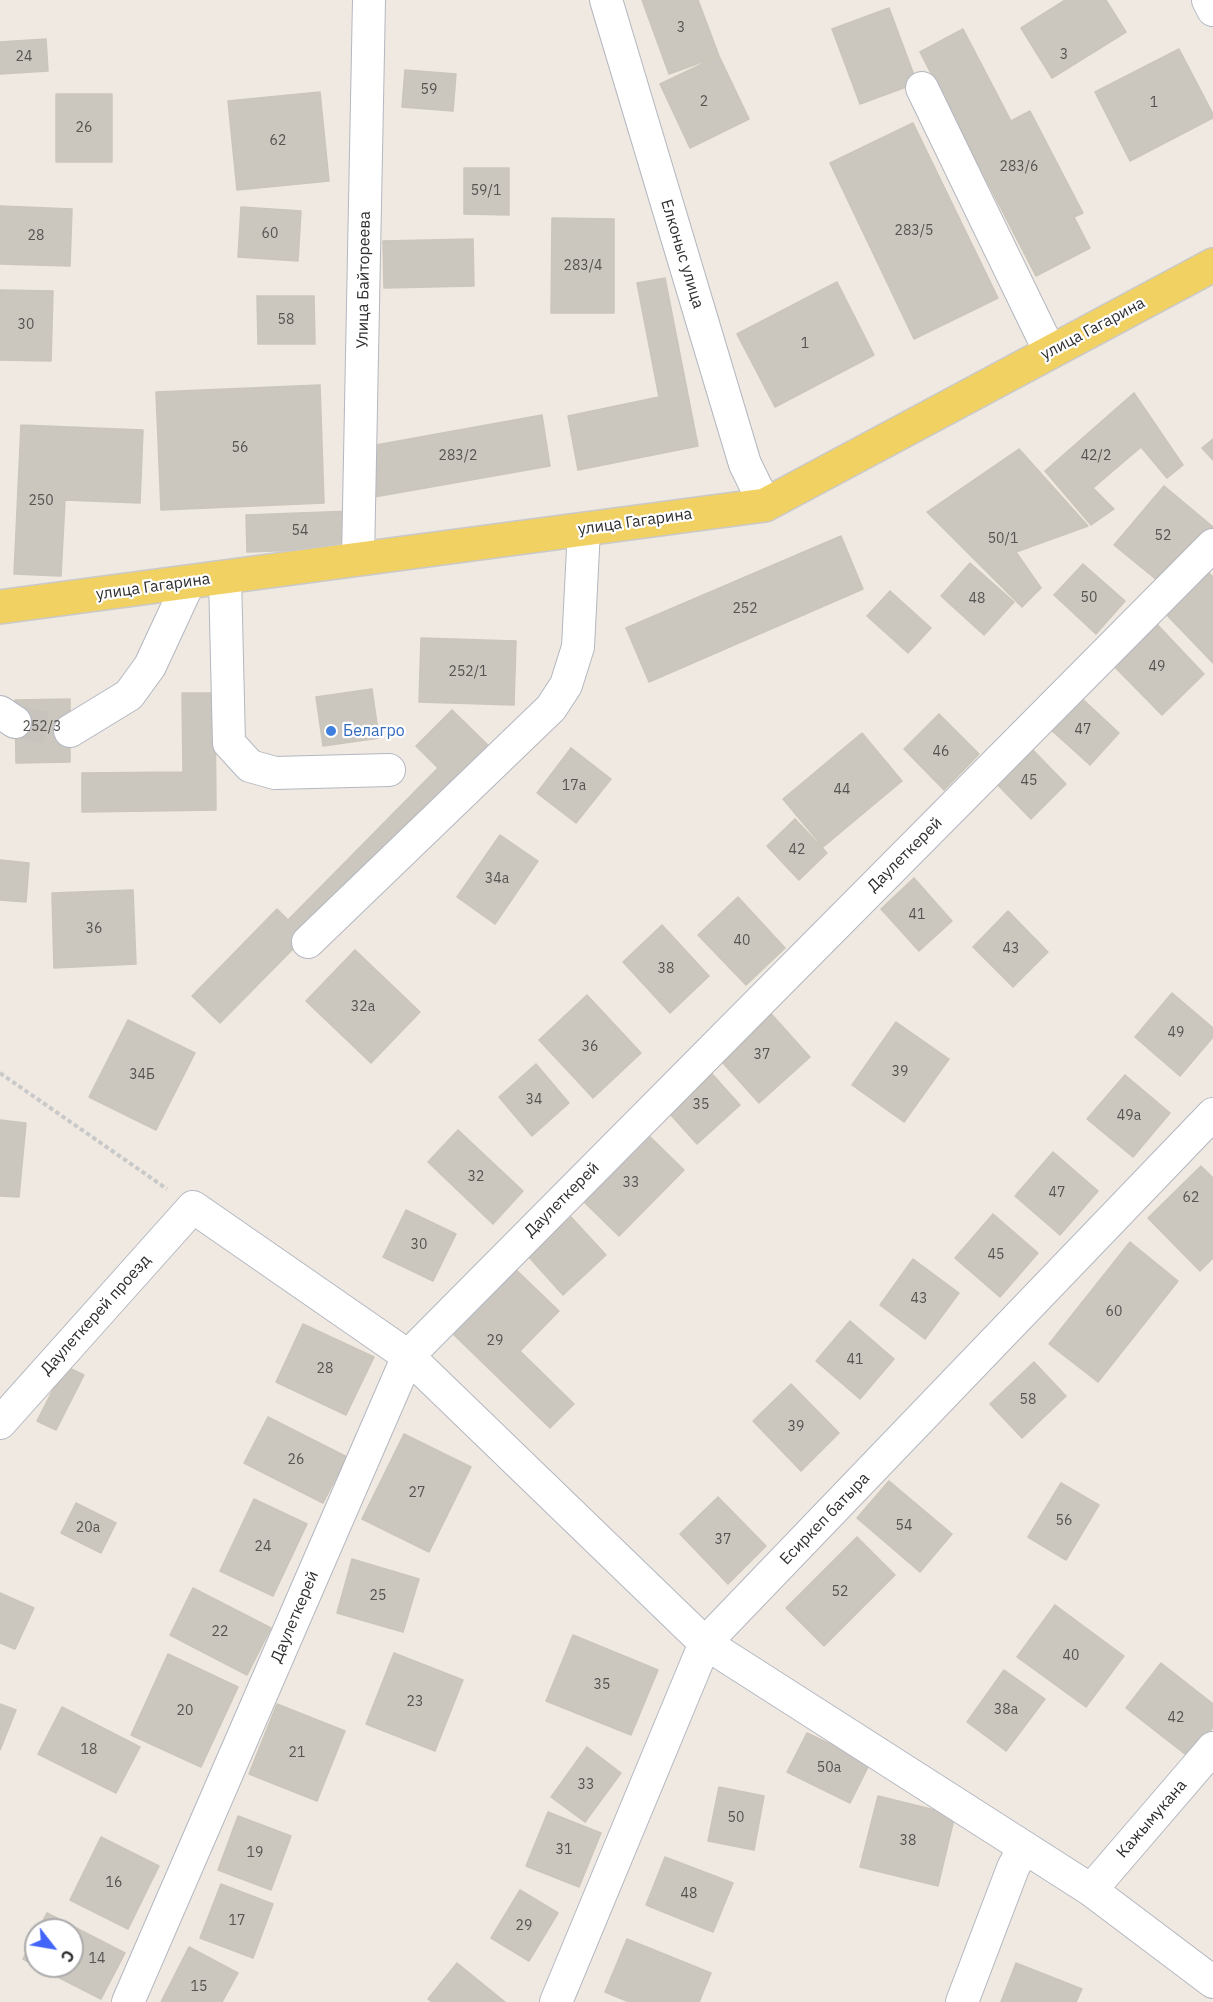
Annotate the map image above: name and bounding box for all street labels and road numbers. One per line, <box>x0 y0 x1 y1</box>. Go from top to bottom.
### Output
street label: Елконыс улица <box>656 197 708 311</box>
street label: Улица Байтореева <box>353 211 375 349</box>
street label: улица Гагарина <box>1038 293 1148 365</box>
street label: улица Гагарина <box>577 504 693 540</box>
street label: улица Гагарина <box>95 569 211 605</box>
street label: Даулеткерей <box>864 814 946 896</box>
street label: Даулеткерей <box>521 1159 603 1241</box>
street label: Даулеткерей проезд <box>37 1251 155 1379</box>
street label: Есиркеп батыра <box>776 1469 874 1569</box>
street label: Даулеткерей <box>267 1568 323 1666</box>
street label: Кажымукана <box>1113 1776 1191 1862</box>

